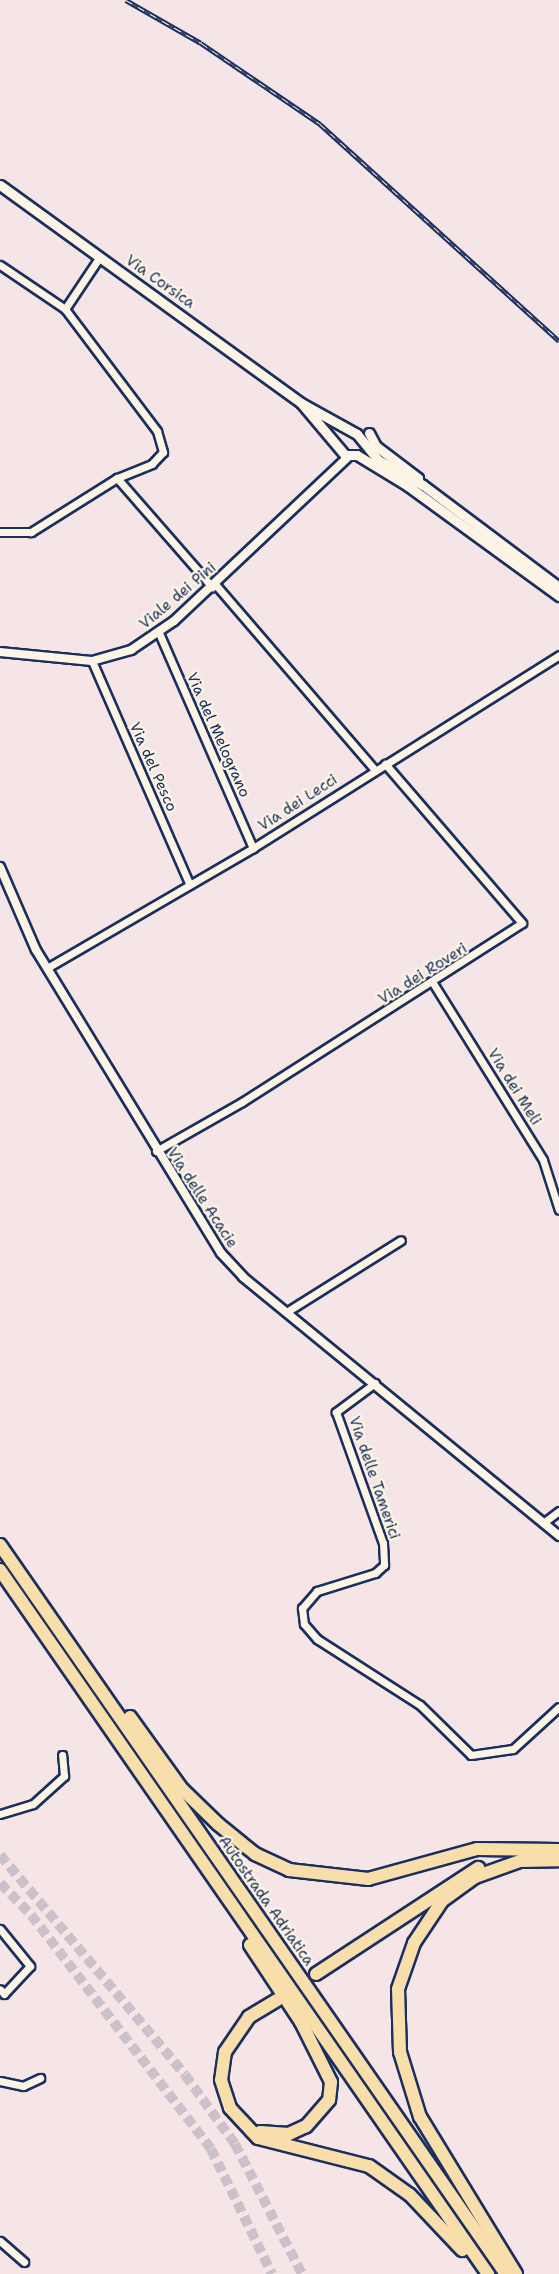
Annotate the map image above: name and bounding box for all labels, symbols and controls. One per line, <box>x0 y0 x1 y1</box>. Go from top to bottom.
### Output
street label: Via Corsica <box>122 252 198 312</box>
street label: Viale dei Pini <box>136 559 220 633</box>
street label: Via del Melograno <box>182 670 254 800</box>
street label: Via del Pesco <box>125 720 181 814</box>
street label: Via dei Lecci <box>255 771 341 835</box>
street label: Via dei Roveri <box>375 940 471 1008</box>
street label: Via dei Meli <box>483 1045 545 1129</box>
street label: Via delle Acacie <box>163 1144 241 1252</box>
street label: Via delle Tamerici <box>345 1414 403 1542</box>
street label: Autostrada Adriatica <box>214 1833 318 1969</box>

